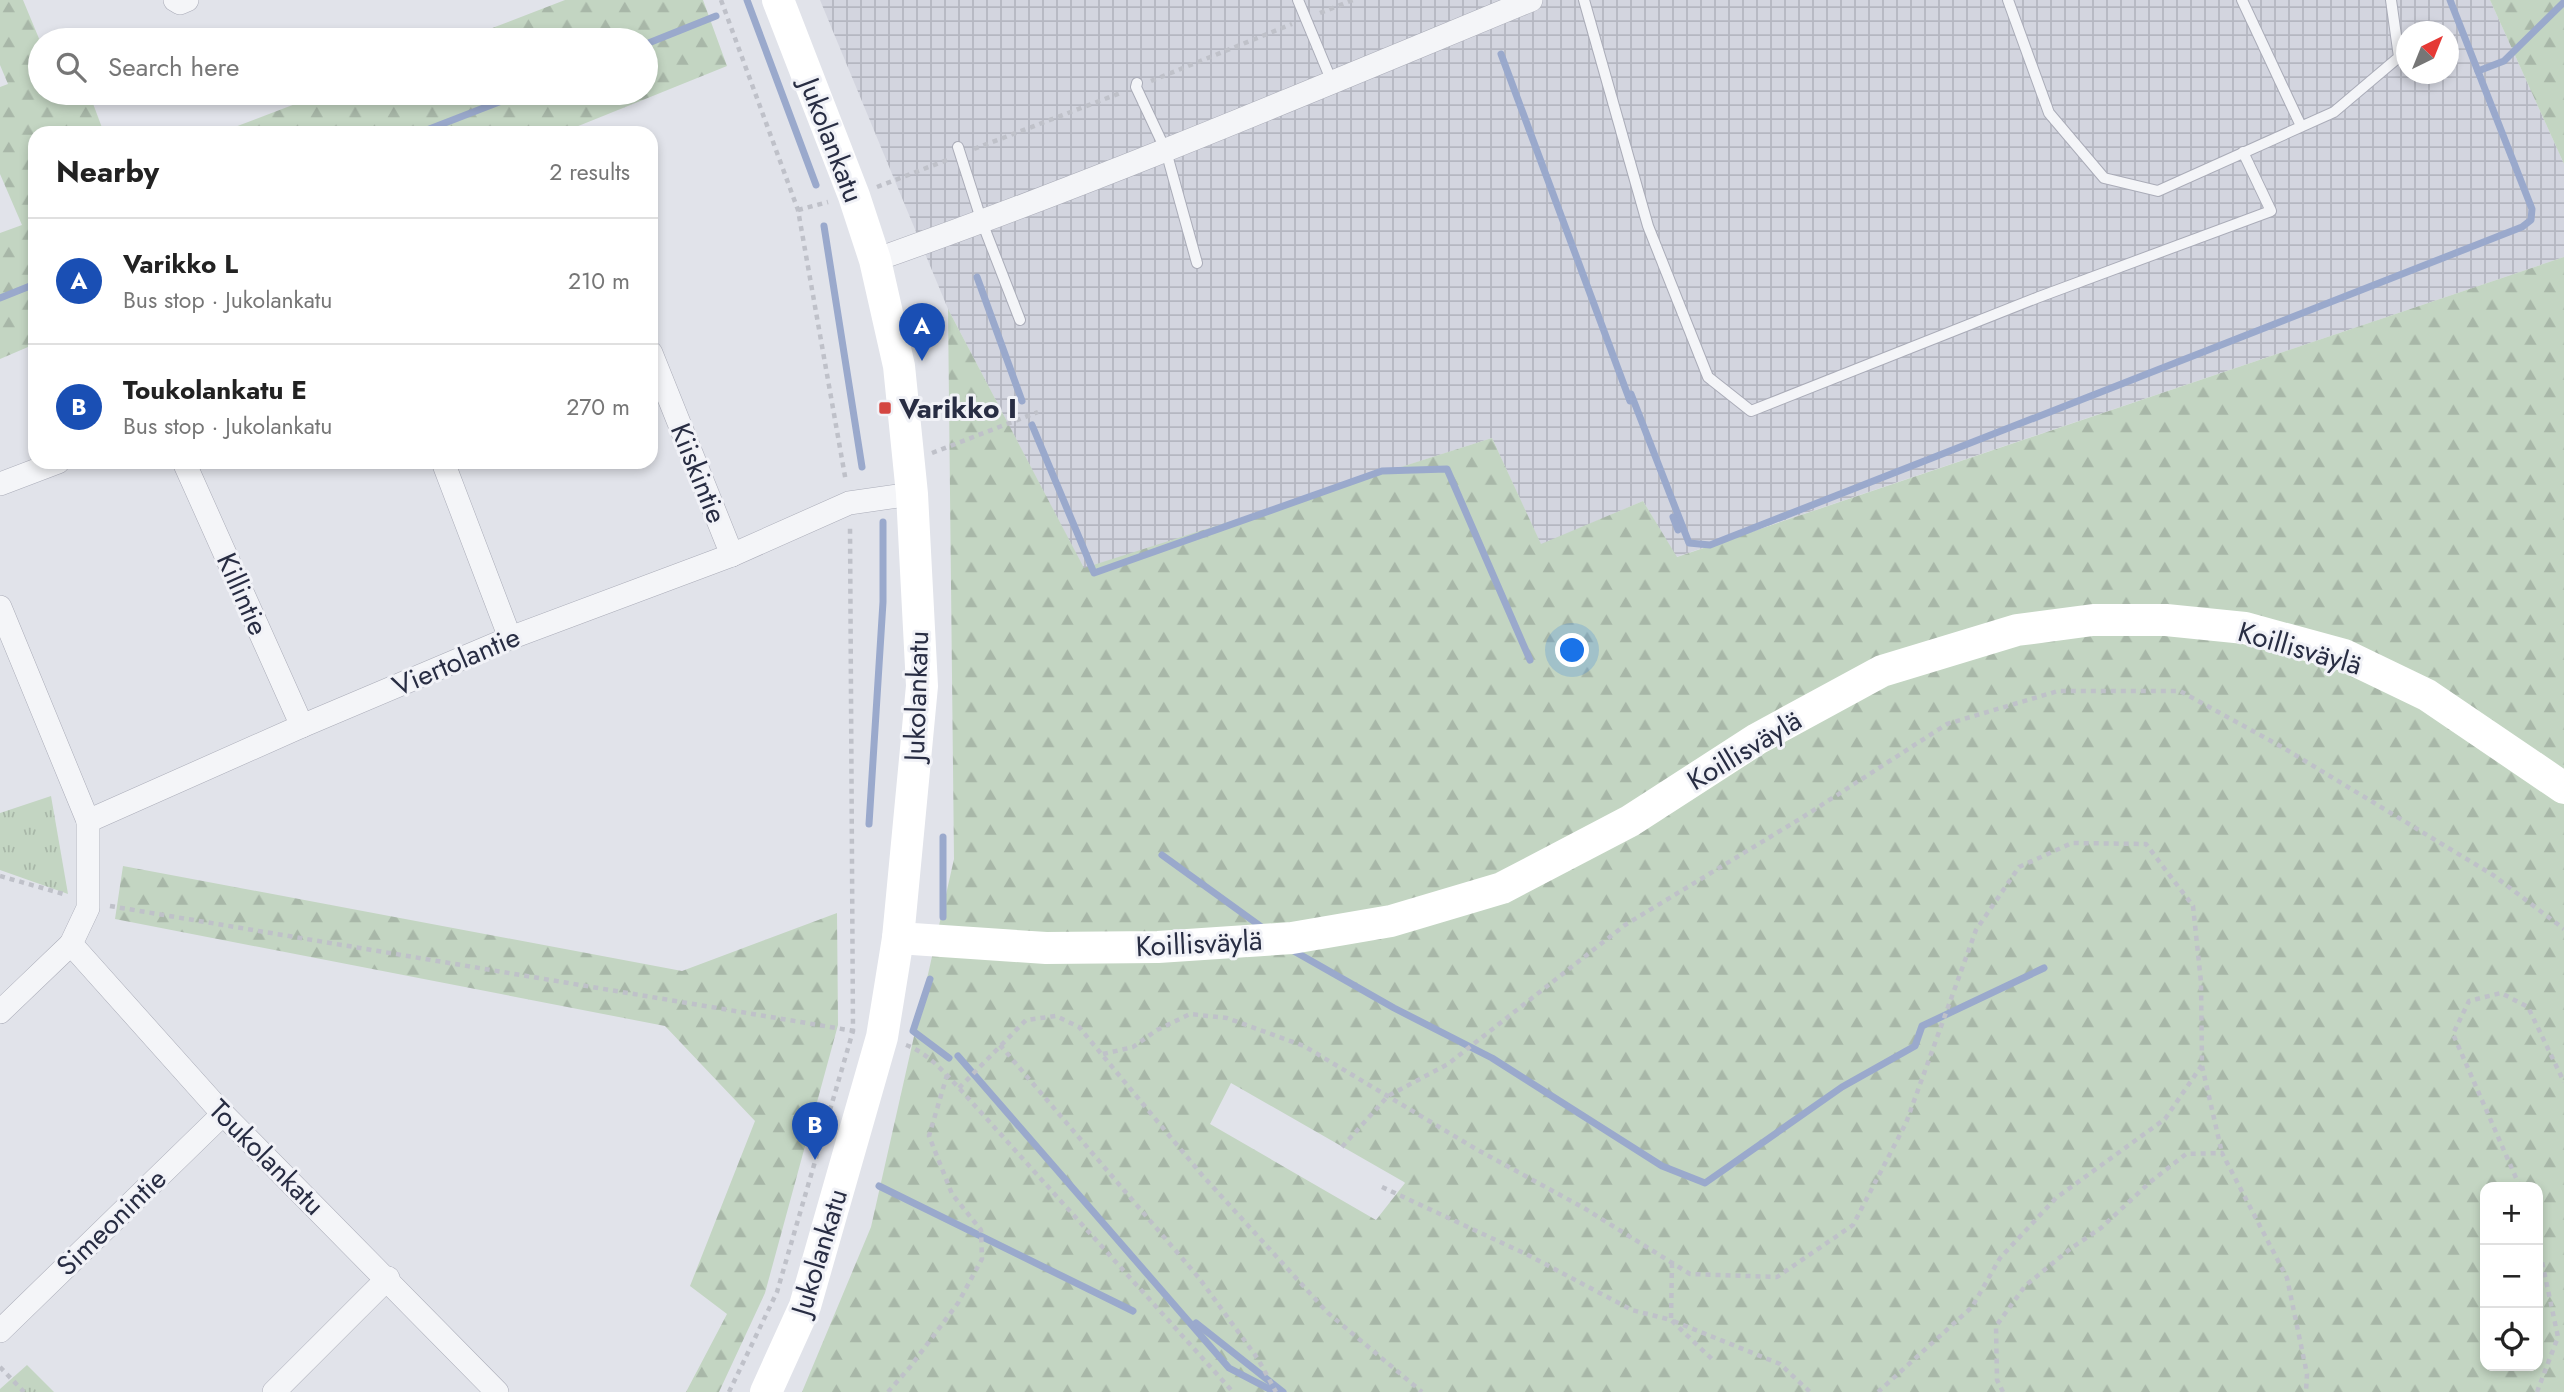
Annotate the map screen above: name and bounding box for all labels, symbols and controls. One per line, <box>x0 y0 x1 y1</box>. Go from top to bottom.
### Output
north arrow <box>2396 21 2459 84</box>
search box <box>28 28 658 105</box>
icon: search <box>52 48 90 86</box>
text: Search here <box>108 48 240 86</box>
street label: Jukolankatu <box>788 68 874 208</box>
text: Nearby <box>56 150 159 193</box>
text: 2 results <box>549 155 630 189</box>
text: Varikko L <box>123 245 238 283</box>
text: A <box>71 264 87 298</box>
text: 210 m <box>568 264 630 298</box>
text: Bus stop · Jukolankatu <box>123 283 332 317</box>
pin: A <box>899 303 945 361</box>
text: Toukolankatu E <box>123 371 307 409</box>
place label: Varikko I <box>898 388 1017 429</box>
text: B <box>71 390 87 424</box>
text: 270 m <box>566 390 630 424</box>
marker: Varikko I <box>877 400 893 416</box>
text: Bus stop · Jukolankatu <box>123 409 332 443</box>
street label: Kiiskintie <box>660 417 737 529</box>
street label: Killintie <box>206 546 279 642</box>
street label: Koillisväylä <box>2233 611 2367 686</box>
street label: Viertolantie <box>386 616 526 707</box>
street label: Jukolankatu <box>894 630 939 766</box>
your location <box>1555 633 1589 667</box>
street label: Koillisväylä <box>1679 700 1809 801</box>
street label: Koillisväylä <box>1135 920 1263 967</box>
street label: Toukolankatu <box>199 1090 334 1225</box>
pin: B <box>792 1102 838 1160</box>
street label: Simeonintie <box>47 1159 176 1285</box>
map controls <box>2480 1182 2543 1371</box>
button: + <box>2480 1182 2543 1245</box>
street label: Jukolankatu <box>780 1184 858 1324</box>
button: − <box>2480 1245 2543 1308</box>
button: locate <box>2480 1308 2543 1371</box>

